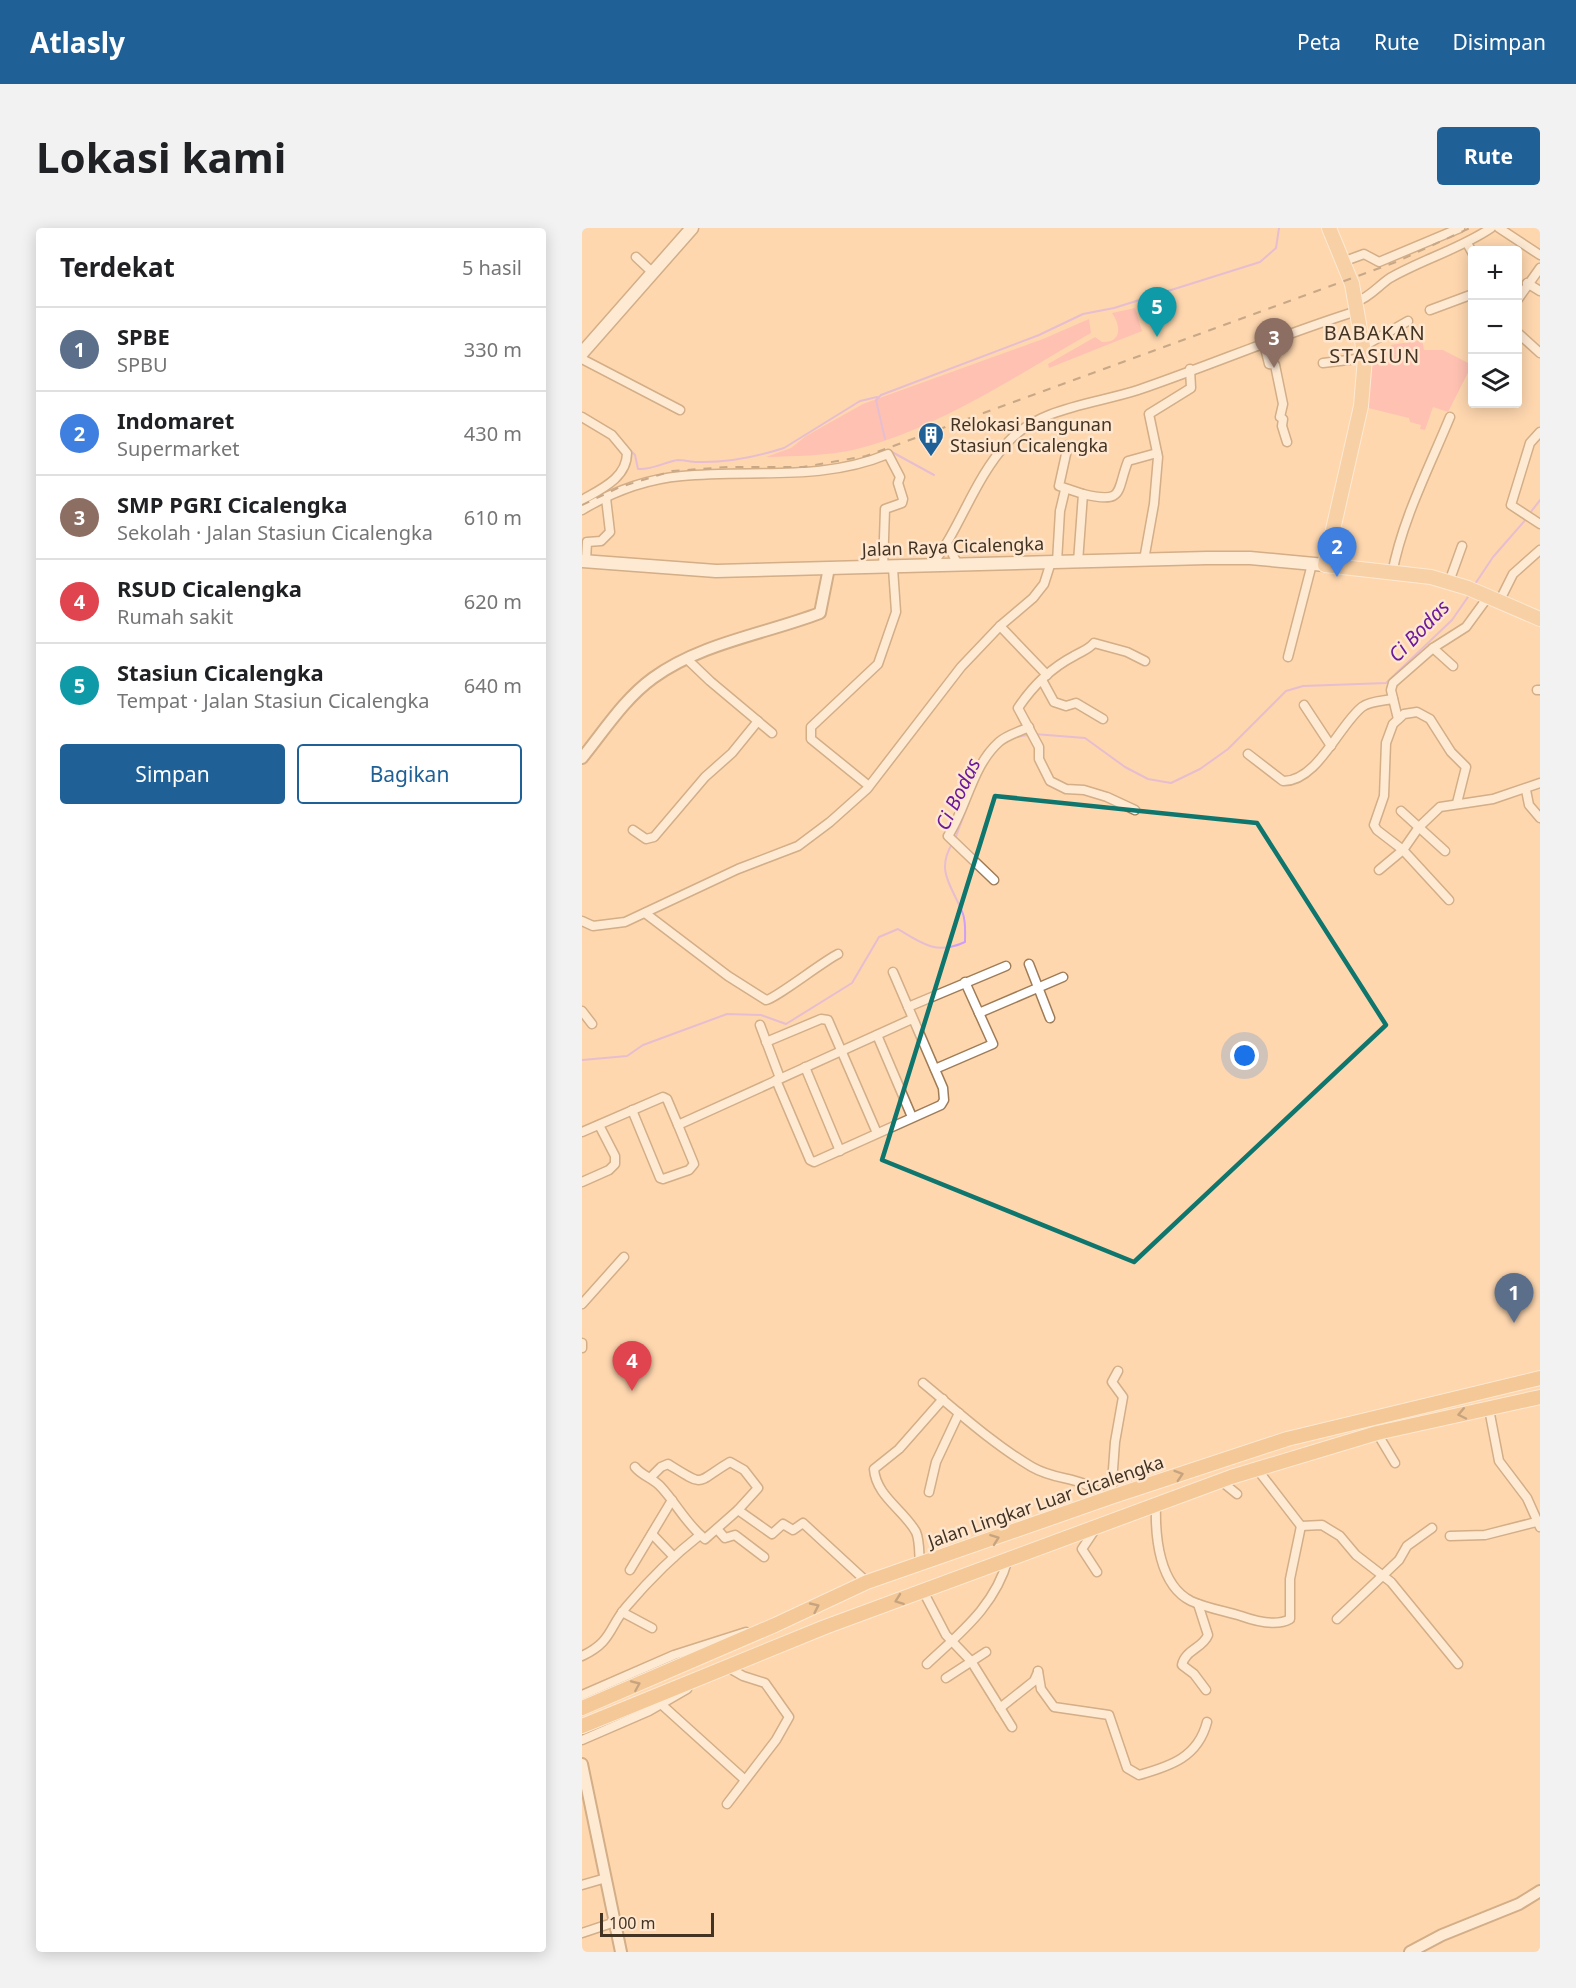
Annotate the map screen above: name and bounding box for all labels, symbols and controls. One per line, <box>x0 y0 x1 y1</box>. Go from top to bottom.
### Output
text: Atlasly <box>30 23 125 61</box>
text: Peta <box>1297 28 1341 56</box>
text: Rute <box>1374 28 1419 56</box>
text: Disimpan <box>1452 28 1546 56</box>
button: Rute <box>1437 127 1540 185</box>
text: Lokasi kami <box>36 128 286 185</box>
map controls <box>1468 246 1522 408</box>
button: + <box>1468 246 1522 300</box>
text: Terdekat <box>60 249 175 285</box>
text: 5 hasil <box>462 254 522 281</box>
pin: 5 <box>1138 288 1176 337</box>
button: − <box>1468 300 1522 354</box>
pin: 3 <box>1254 318 1294 368</box>
district label: BABAKAN STASIUN <box>1324 319 1426 369</box>
text: SPBE <box>117 321 170 351</box>
text: 1 <box>74 336 85 363</box>
text: 330 m <box>464 336 522 363</box>
text: SPBU <box>117 351 168 378</box>
button: layers <box>1468 354 1522 408</box>
text: Indomaret <box>117 405 234 435</box>
place label: Relokasi Bangunan Stasiun Cicalengka <box>950 412 1112 457</box>
text: 2 <box>74 420 85 447</box>
text: 430 m <box>464 420 522 447</box>
building icon: Relokasi Bangunan Stasiun Cicalengka <box>916 420 946 458</box>
text: Supermarket <box>117 435 240 462</box>
text: SMP PGRI Cicalengka <box>117 489 348 519</box>
text: 3 <box>74 504 85 531</box>
text: 610 m <box>464 504 522 531</box>
text: Sekolah · Jalan Stasiun Cicalengka <box>117 519 433 546</box>
pin: 2 <box>1318 528 1356 577</box>
street label: Jalan Raya Cicalengka <box>859 531 1044 561</box>
text: RSUD Cicalengka <box>117 573 302 603</box>
text: 4 <box>74 588 85 615</box>
text: 620 m <box>464 588 522 615</box>
water label: Ci Bodas <box>1382 593 1455 668</box>
text: Rumah sakit <box>117 603 233 630</box>
text: Stasiun Cicalengka <box>117 657 324 687</box>
text: 5 <box>74 672 85 699</box>
text: 640 m <box>464 672 522 699</box>
text: Tempat · Jalan Stasiun Cicalengka <box>117 687 430 714</box>
button: Simpan <box>60 744 285 804</box>
button: Bagikan <box>297 744 522 804</box>
water label: Ci Bodas <box>929 753 987 834</box>
your location <box>1230 1041 1259 1070</box>
pin: 1 <box>1494 1274 1534 1323</box>
pin: 4 <box>613 1342 652 1391</box>
one-way arrow <box>1458 1407 1468 1420</box>
street label: Jalan Lingkar Luar Cicalengka <box>923 1449 1167 1553</box>
one-way arrow <box>1173 1469 1184 1482</box>
one-way arrow <box>989 1533 1000 1546</box>
one-way arrow <box>894 1592 905 1605</box>
one-way arrow <box>808 1602 819 1614</box>
one-way arrow <box>629 1680 640 1692</box>
scale bar <box>600 1910 714 1938</box>
text: 100 m <box>609 1912 656 1934</box>

